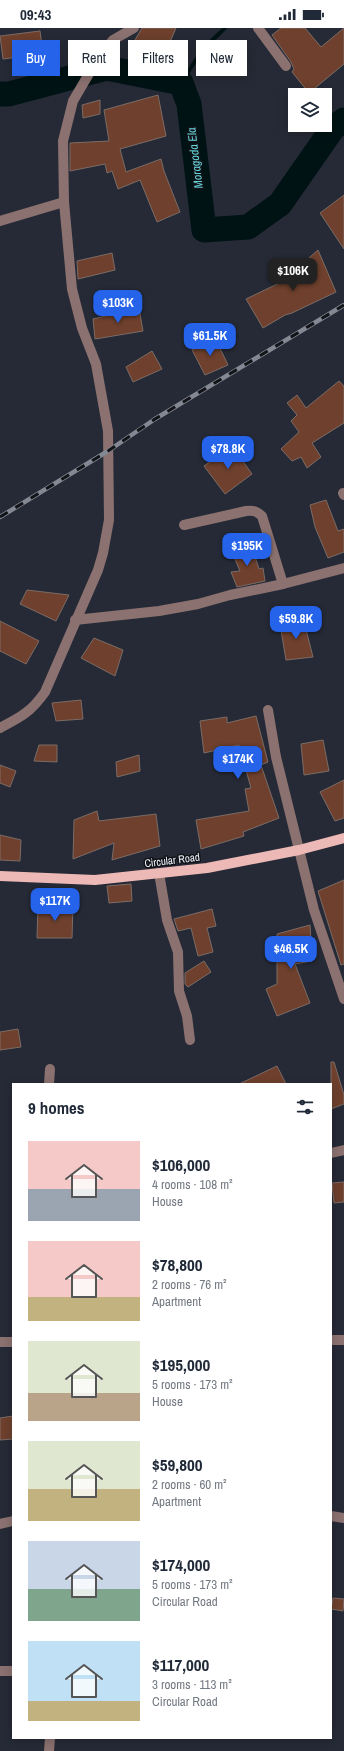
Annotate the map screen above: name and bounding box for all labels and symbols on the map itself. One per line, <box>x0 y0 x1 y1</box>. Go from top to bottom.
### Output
water label: Moragoda Ela <box>183 126 207 189</box>
pin: $106K <box>265 258 321 292</box>
pin: $103K <box>90 290 146 324</box>
pin: $61.5K <box>177 323 243 357</box>
pin: $78.8K <box>195 436 261 470</box>
pin: $195K <box>219 533 275 567</box>
pin: $59.8K <box>263 606 329 640</box>
pin: $174K <box>210 746 266 780</box>
street label: Circular Road <box>144 850 200 870</box>
pin: $117K <box>27 888 83 922</box>
pin: $46.5K <box>258 936 324 970</box>

